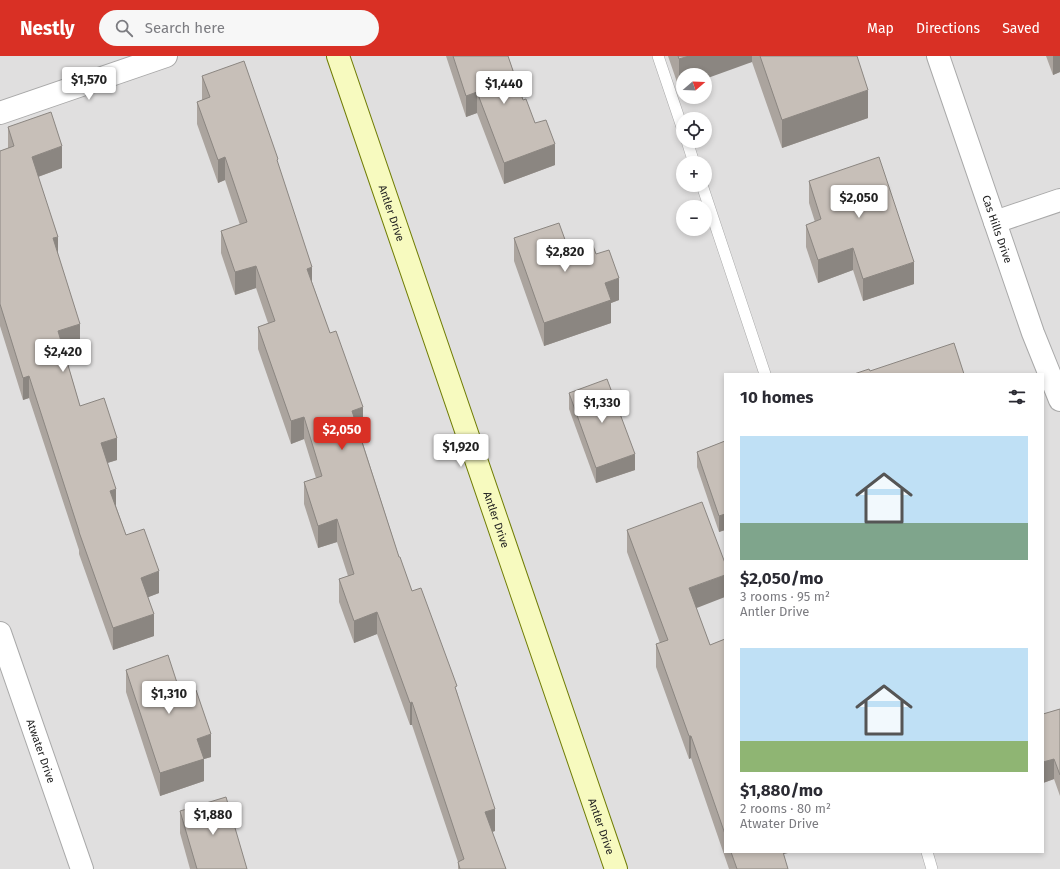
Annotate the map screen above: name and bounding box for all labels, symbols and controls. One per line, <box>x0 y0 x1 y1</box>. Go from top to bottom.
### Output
search box <box>99 10 379 46</box>
text: Nestly <box>20 17 75 40</box>
icon: search <box>113 17 135 39</box>
text: Search here <box>145 19 225 37</box>
text: Map <box>867 20 894 37</box>
text: Directions <box>916 20 980 37</box>
text: Saved <box>1002 20 1040 37</box>
pin: $1,570 <box>56 67 122 101</box>
north arrow <box>676 68 712 104</box>
map controls <box>676 68 712 236</box>
pin: $1,440 <box>471 71 537 105</box>
text: $1,570 <box>71 72 107 87</box>
text: $1,440 <box>485 76 523 91</box>
button: locate <box>676 112 712 148</box>
button: + <box>676 156 712 192</box>
street label: Antler Drive <box>376 183 407 243</box>
pin: $2,050 <box>826 185 892 219</box>
text: $2,050 <box>840 190 878 205</box>
street label: Cas Hills Drive <box>980 193 1015 265</box>
button: − <box>676 200 712 236</box>
pin: $2,820 <box>532 239 598 273</box>
text: $2,820 <box>546 244 584 259</box>
pin: $2,420 <box>30 339 96 373</box>
text: $2,420 <box>44 344 82 359</box>
icon: filters <box>1006 386 1028 408</box>
text: 10 homes <box>740 387 814 408</box>
pin: $1,330 <box>569 390 635 424</box>
text: $1,330 <box>583 395 621 410</box>
pin: $2,050 <box>309 417 375 451</box>
text: $2,050 <box>323 422 361 437</box>
pin: $1,920 <box>428 434 494 468</box>
text: $1,920 <box>443 439 479 454</box>
icon: home <box>848 462 920 534</box>
street label: Antler Drive <box>481 490 512 550</box>
text: $2,050/mo <box>740 568 823 589</box>
text: 3 rooms · 95 m² <box>740 589 830 604</box>
text: Antler Drive <box>740 604 809 619</box>
icon: home <box>848 674 920 746</box>
pin: $1,310 <box>136 681 202 715</box>
text: $1,310 <box>151 686 187 701</box>
street label: Atwater Drive <box>24 717 58 785</box>
text: $1,880/mo <box>740 780 823 801</box>
street label: Antler Drive <box>586 796 617 856</box>
text: 2 rooms · 80 m² <box>740 801 831 816</box>
pin: $1,880 <box>180 802 246 836</box>
text: $1,880 <box>194 807 232 822</box>
text: Atwater Drive <box>740 816 819 831</box>

